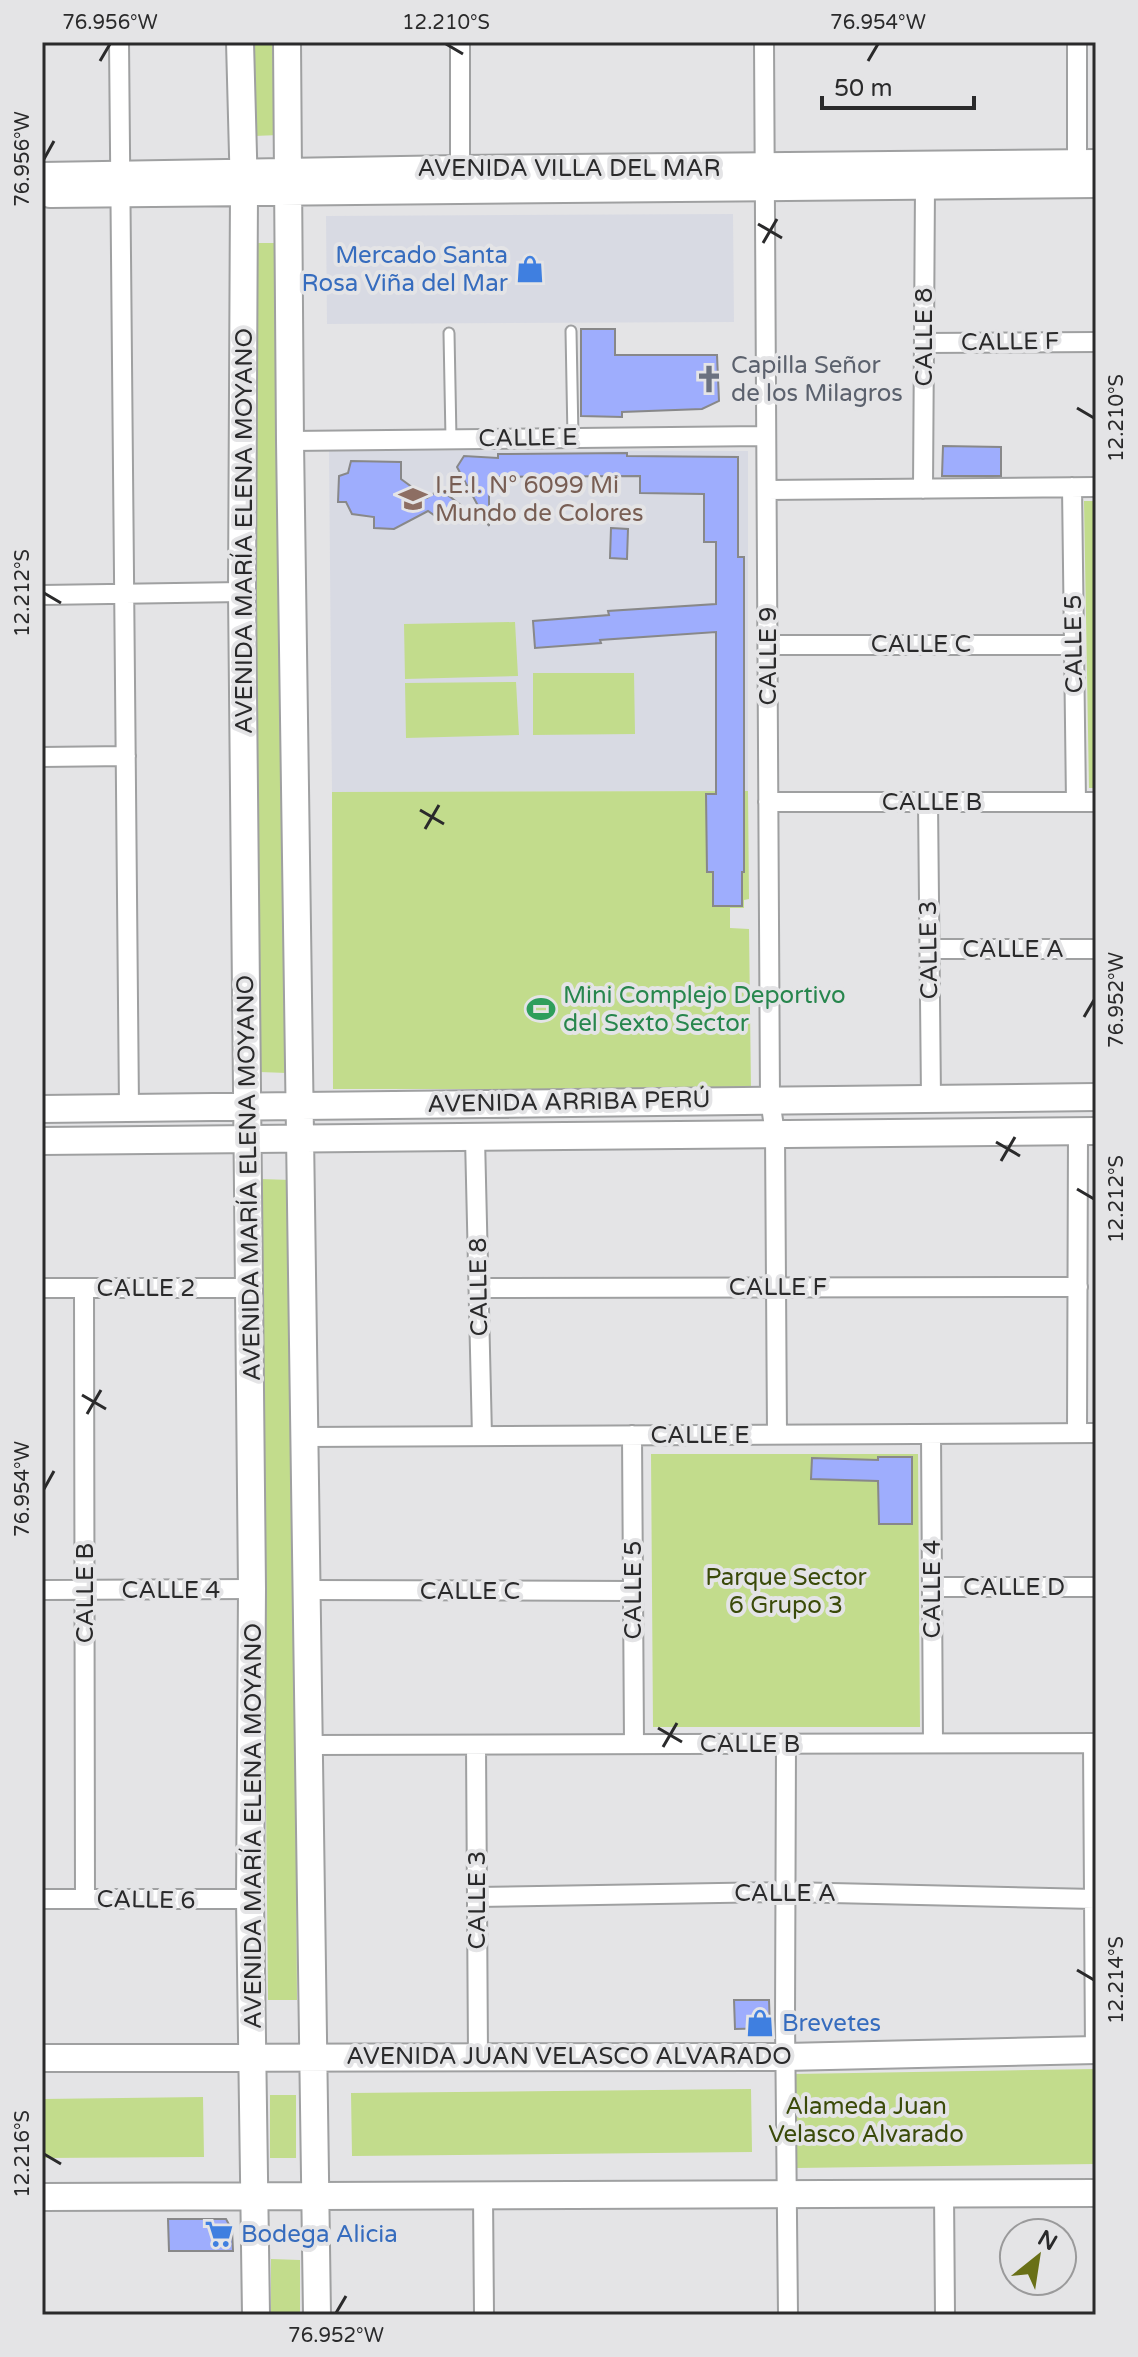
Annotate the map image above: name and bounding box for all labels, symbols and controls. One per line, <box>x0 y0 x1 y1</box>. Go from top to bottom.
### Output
text: 76.956°W <box>62 11 158 35</box>
text: 12.210°S <box>402 11 490 35</box>
text: 76.954°W <box>830 11 926 35</box>
scale bar <box>822 60 974 110</box>
text: 50 m <box>834 74 892 103</box>
text: 76.956°W <box>11 111 35 207</box>
street label: AVENIDA VILLA DEL MAR <box>417 154 721 183</box>
place label: Mercado Santa Rosa Viña del Mar <box>302 241 509 298</box>
shop icon: Mercado Santa Rosa Viña del Mar <box>515 254 545 284</box>
street label: CALLE 8 <box>910 288 939 386</box>
street label: CALLE F <box>961 327 1059 357</box>
street label: AVENIDA MARÍA ELENA MOYANO <box>229 328 259 734</box>
place label: Capilla Señor de los Milagros <box>731 351 903 408</box>
church icon: Capilla Señor de los Milagros <box>694 364 724 394</box>
text: 12.210°S <box>1105 374 1129 462</box>
street label: CALLE E <box>478 423 578 453</box>
place label: I.E.I. N° 6099 Mi Mundo de Colores <box>435 471 643 528</box>
school or university icon: I.E.I. N° 6099 Mi Mundo de Colores <box>398 484 428 514</box>
text: 12.212°S <box>11 549 35 637</box>
street label: CALLE 5 <box>1059 594 1089 694</box>
street label: CALLE 9 <box>754 607 783 705</box>
street label: CALLE C <box>871 630 971 659</box>
street label: CALLE B <box>882 788 982 817</box>
street label: CALLE 3 <box>914 900 944 1000</box>
street label: CALLE A <box>962 935 1064 964</box>
text: 76.952°W <box>1105 952 1129 1048</box>
street label: AVENIDA MARÍA ELENA MOYANO <box>230 975 267 1381</box>
place label: Mini Complejo Deportivo del Sexto Sector <box>563 981 846 1038</box>
sports icon: Mini Complejo Deportivo del Sexto Sector <box>526 994 556 1024</box>
street label: AVENIDA ARRIBA PERÚ <box>427 1084 711 1119</box>
text: 12.212°S <box>1105 1155 1129 1243</box>
street label: CALLE 8 <box>464 1237 494 1337</box>
street label: CALLE F <box>729 1273 827 1302</box>
street label: CALLE 2 <box>97 1274 195 1303</box>
street label: CALLE E <box>650 1421 750 1450</box>
text: 76.954°W <box>11 1441 35 1537</box>
street label: CALLE 4 <box>918 1540 947 1638</box>
street label: CALLE 5 <box>619 1541 648 1639</box>
street label: CALLE B <box>71 1543 100 1643</box>
park label: Parque Sector 6 Grupo 3 <box>705 1563 867 1620</box>
street label: CALLE D <box>963 1573 1065 1602</box>
street label: CALLE 4 <box>122 1576 220 1605</box>
street label: CALLE C <box>420 1577 520 1606</box>
street label: AVENIDA MARÍA ELENA MOYANO <box>238 1623 268 2029</box>
street label: CALLE B <box>700 1730 800 1759</box>
street label: CALLE 3 <box>463 1851 492 1949</box>
street label: CALLE A <box>734 1879 836 1908</box>
street label: CALLE 6 <box>96 1885 196 1915</box>
text: 12.214°S <box>1105 1936 1129 2024</box>
shop icon: Brevetes <box>745 2008 775 2038</box>
place label: Brevetes <box>782 2009 881 2038</box>
street label: AVENIDA JUAN VELASCO ALVARADO <box>346 2042 792 2071</box>
park label: Alameda Juan Velasco Alvarado <box>768 2092 964 2149</box>
text: 12.216°S <box>11 2110 35 2198</box>
north arrow <box>998 2217 1078 2297</box>
supermarket icon: Bodega Alicia <box>204 2219 234 2249</box>
place label: Bodega Alicia <box>241 2220 398 2249</box>
text: N <box>1033 2225 1062 2256</box>
text: 76.952°W <box>288 2324 384 2348</box>

